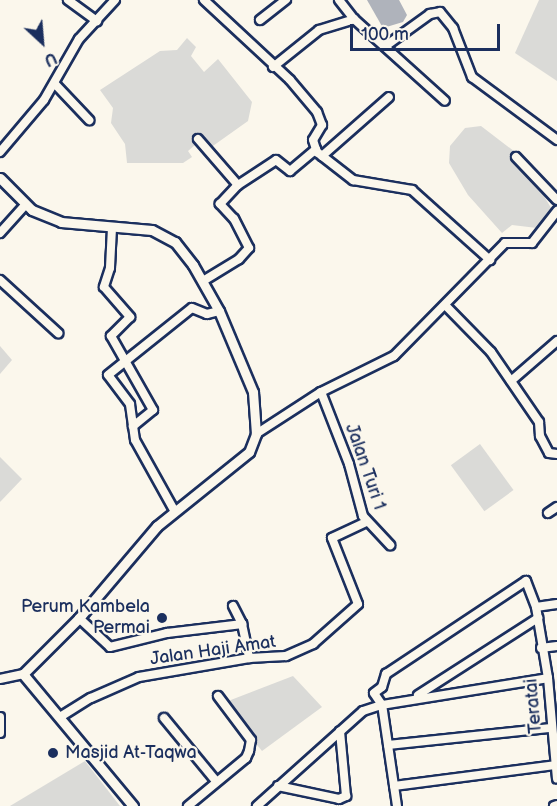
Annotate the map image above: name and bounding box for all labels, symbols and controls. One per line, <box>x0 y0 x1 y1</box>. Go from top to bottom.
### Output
north arrow <box>12 12 72 72</box>
scale bar <box>353 12 503 50</box>
text: 100 m <box>361 24 409 45</box>
text: U <box>41 48 59 70</box>
street label: Jalan Turi 1 <box>340 421 390 513</box>
place label: Perum Kambela Permai <box>21 597 150 640</box>
marker: Perum Kambela Permai <box>155 611 169 625</box>
street label: Jalan Haji Amat <box>149 631 277 671</box>
street label: Teratai <box>521 678 547 734</box>
place label: Masjid At-Taqwa <box>65 742 197 764</box>
marker: Masjid At-Taqwa <box>46 746 60 760</box>

